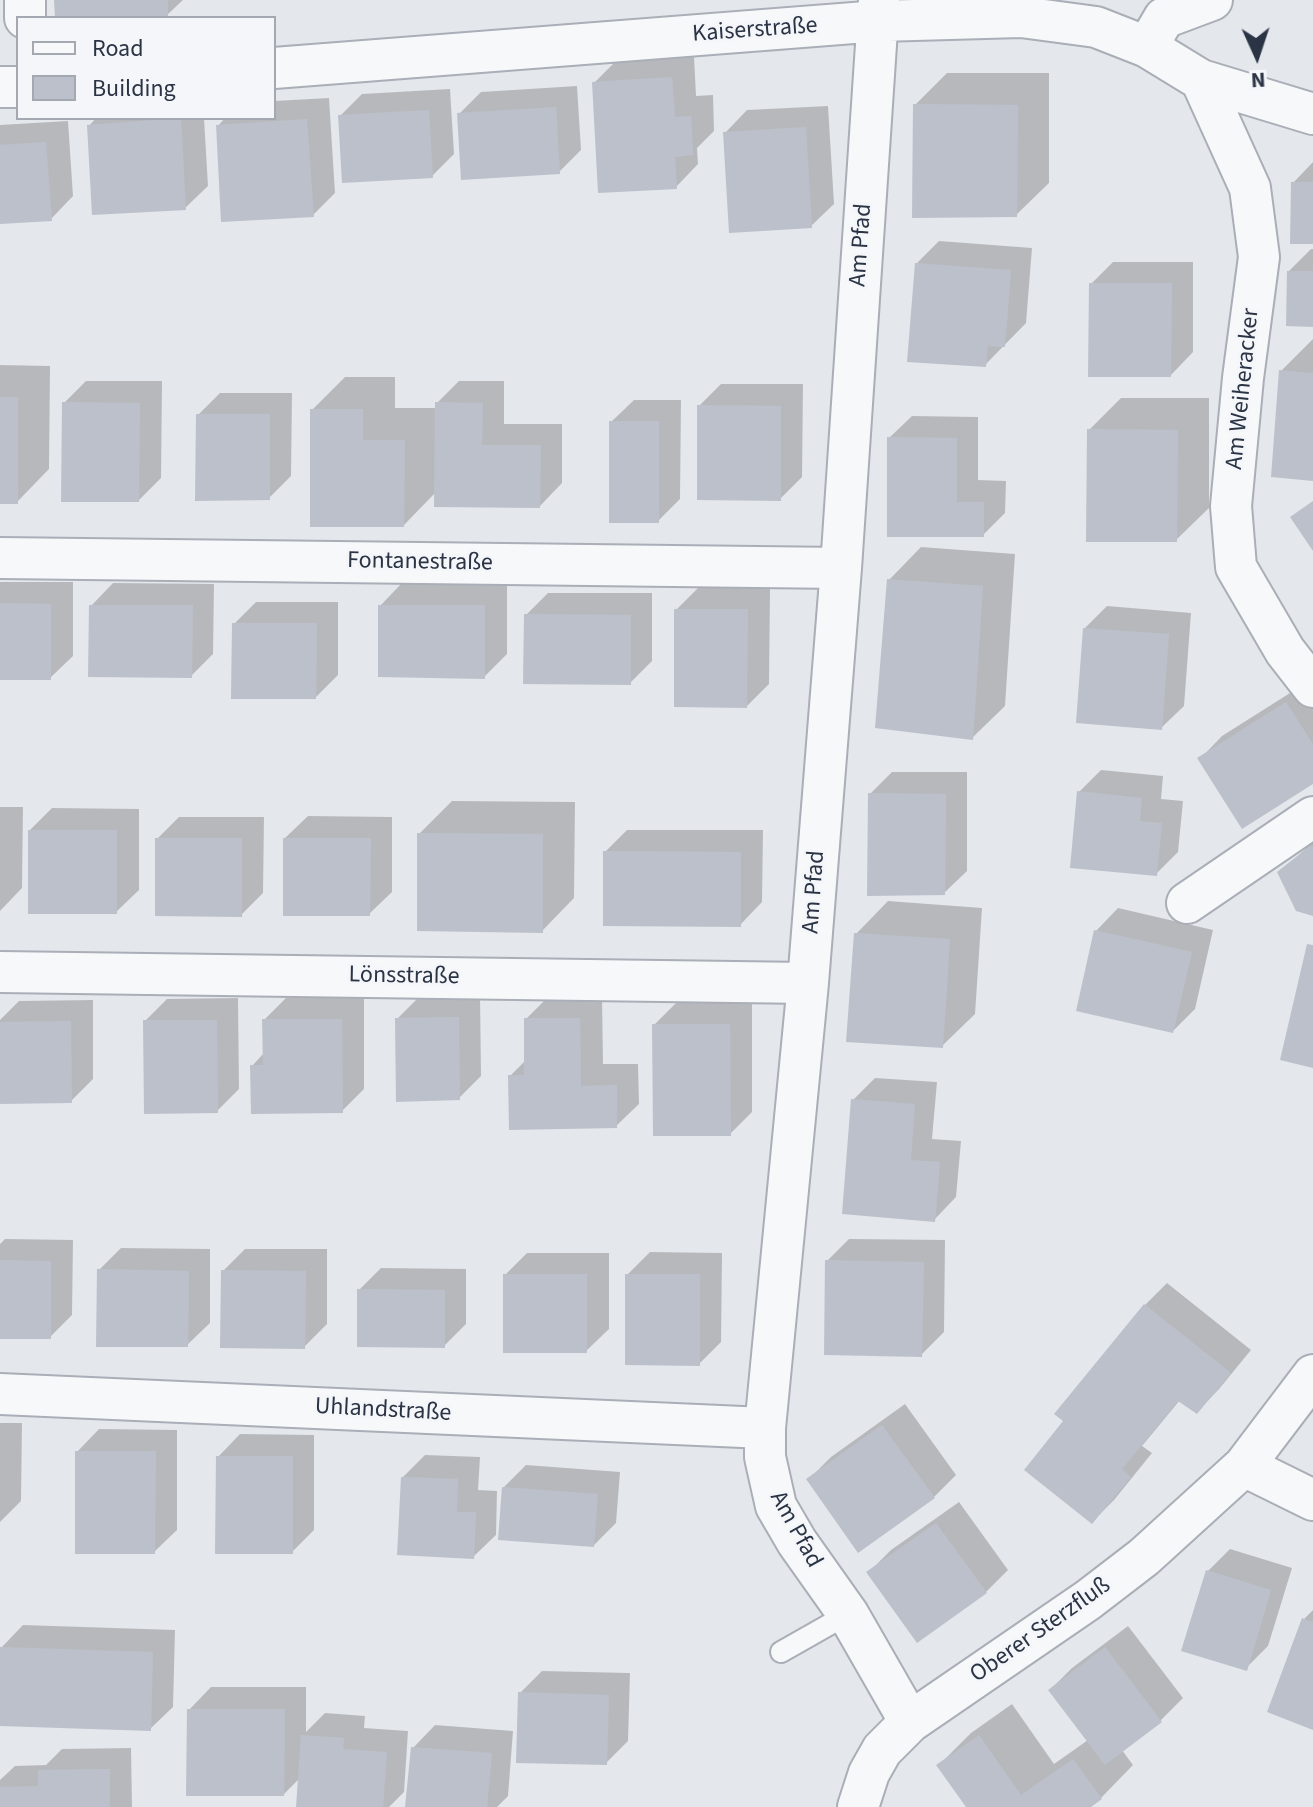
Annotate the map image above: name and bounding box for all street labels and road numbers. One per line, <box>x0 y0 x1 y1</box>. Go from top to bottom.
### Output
street label: Kaiserstraße <box>691 12 819 50</box>
street label: Am Pfad <box>845 202 879 288</box>
street label: Am Weiheracker <box>1221 307 1267 471</box>
street label: Fontanestraße <box>347 547 493 579</box>
street label: Am Pfad <box>798 849 832 935</box>
street label: Lönsstraße <box>348 962 460 992</box>
street label: Uhlandstraße <box>314 1393 452 1429</box>
street label: Am Pfad <box>762 1487 828 1573</box>
street label: Oberer Sterzfluß <box>965 1572 1117 1690</box>

